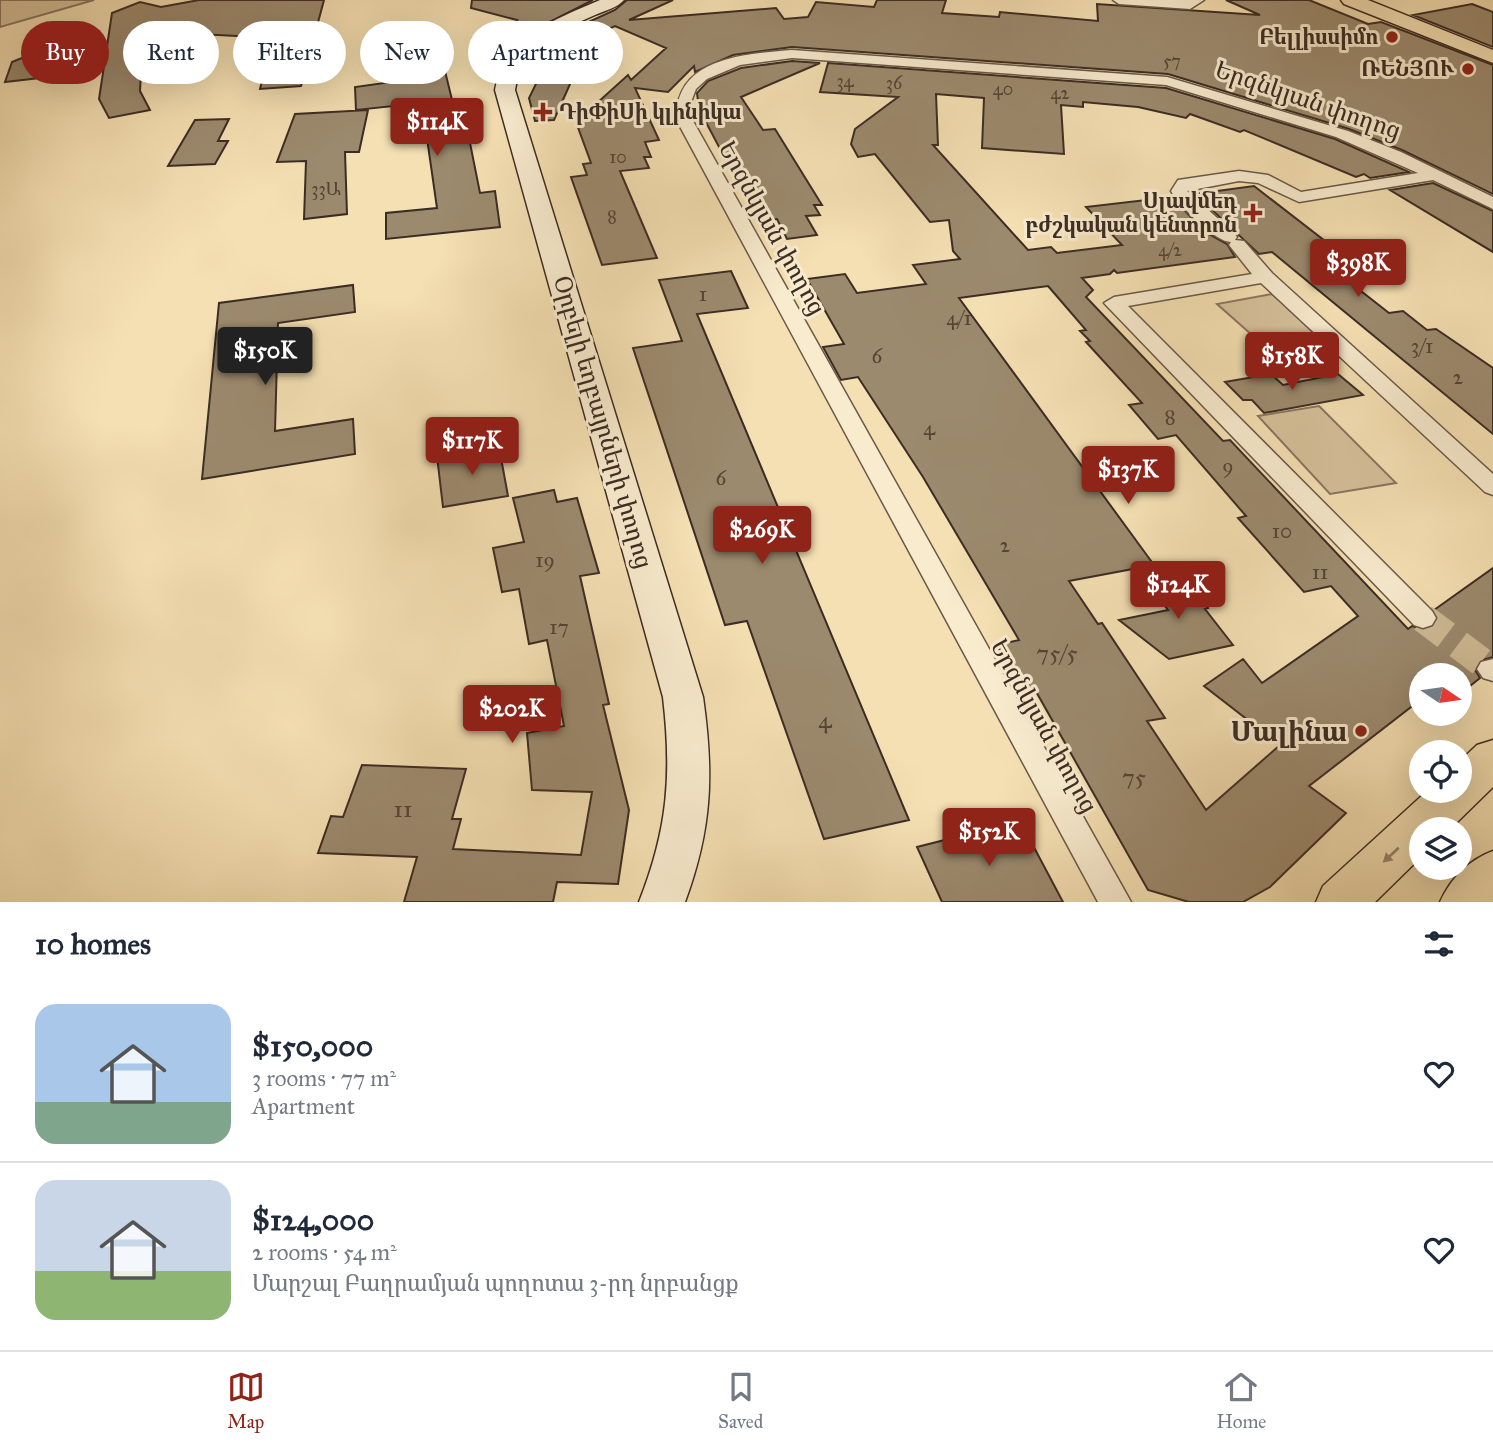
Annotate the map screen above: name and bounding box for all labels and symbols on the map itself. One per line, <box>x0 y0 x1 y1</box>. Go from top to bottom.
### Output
place label: Բելլիսսիմո <box>1259 24 1378 50</box>
marker: Բելլիսսիմո <box>1384 29 1400 45</box>
house number: 57 <box>1163 50 1181 72</box>
street label: Երզնկյան փողոց <box>1211 54 1405 146</box>
place label: ՌԵՆՅՈՒ <box>1361 56 1455 82</box>
marker: ՌԵՆՅՈՒ <box>1460 61 1476 77</box>
house number: 34 <box>836 70 855 92</box>
house number: 36 <box>886 72 903 94</box>
house number: 40 <box>993 78 1013 100</box>
house number: 42 <box>1051 82 1070 104</box>
pin: $114K <box>388 99 486 158</box>
place label: ԴիՓիՍի կլինիկա <box>559 99 741 125</box>
marker: ԴիՓիՍի կլինիկա <box>533 102 553 122</box>
street label: Երզնկյան փողոց <box>712 136 832 320</box>
house number: 10 <box>609 146 627 168</box>
house number: 33Ա <box>311 178 341 200</box>
place label: Սլավմեդ բժշկական կենտրոն <box>1026 188 1237 238</box>
marker: Սլավմեդ բժշկական կենտրոն <box>1243 203 1263 223</box>
house number: 8 <box>607 206 617 228</box>
house number: 4/2 <box>1158 239 1182 261</box>
pin: $398K <box>1309 240 1407 299</box>
street label: Օրբելի եղբայրների փողոց <box>547 272 659 572</box>
house number: 1 <box>699 281 707 307</box>
house number: 4/1 <box>946 305 972 331</box>
pin: $150K <box>216 328 314 387</box>
pin: $158K <box>1243 332 1341 392</box>
house number: 3/1 <box>1411 333 1433 359</box>
house number: 6 <box>872 343 884 369</box>
house number: 2 <box>1453 364 1464 390</box>
house number: 8 <box>1164 404 1176 430</box>
house number: 4 <box>923 415 936 441</box>
pin: $117K <box>423 418 521 477</box>
pin: $137K <box>1079 447 1177 506</box>
house number: 9 <box>1222 453 1234 479</box>
house number: 6 <box>716 465 728 491</box>
pin: $269K <box>713 506 811 566</box>
house number: 10 <box>1272 518 1292 544</box>
house number: 2 <box>1000 532 1011 558</box>
house number: 19 <box>535 547 555 573</box>
house number: 11 <box>1312 559 1328 585</box>
pin: $124K <box>1129 562 1227 621</box>
house number: 17 <box>549 614 569 640</box>
street label: Երզնկյան փողոց <box>984 634 1104 818</box>
house number: 75/5 <box>1036 638 1078 668</box>
north arrow <box>1409 663 1472 726</box>
pin: $202K <box>463 686 561 745</box>
house number: 4 <box>818 705 832 735</box>
place label: Մալինա <box>1230 714 1347 749</box>
marker: Մալինա <box>1353 723 1369 739</box>
house number: 75 <box>1122 762 1146 792</box>
house number: 11 <box>394 794 412 824</box>
pin: $152K <box>940 808 1038 868</box>
one-way arrow <box>1382 846 1399 863</box>

